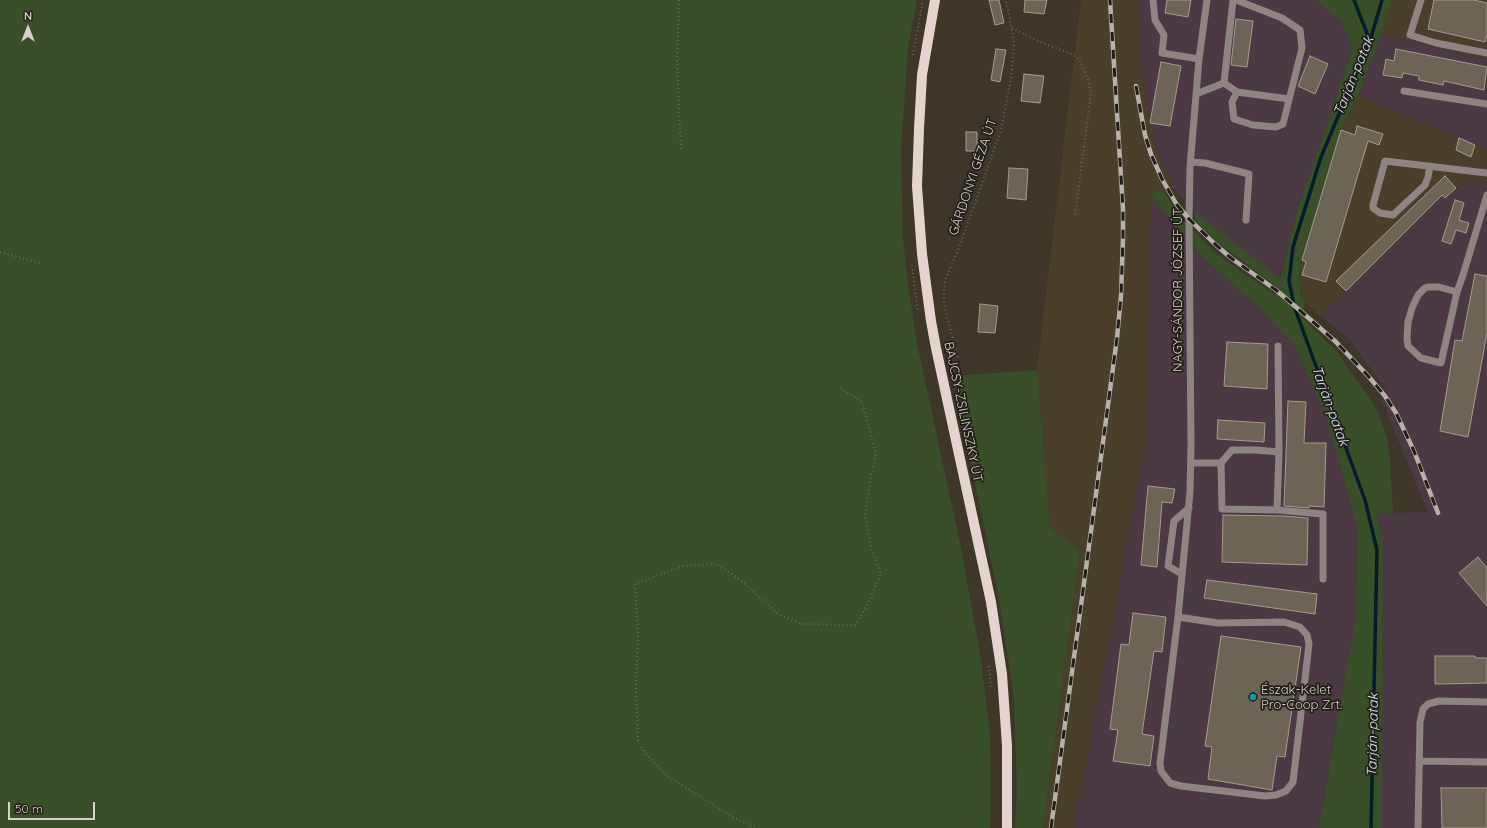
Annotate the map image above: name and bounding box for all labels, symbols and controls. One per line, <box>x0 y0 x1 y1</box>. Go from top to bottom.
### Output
north arrow <box>8 8 48 48</box>
text: N <box>24 9 32 23</box>
water label: Tarján-patak <box>1330 34 1378 118</box>
street label: GÁRDONYI GÉZA ÚT <box>946 116 1000 238</box>
street label: NAGY-SÁNDOR JÓZSEF ÚT <box>1170 208 1186 372</box>
street label: BAJCSY-ZSILINSZKY ÚT <box>940 340 986 484</box>
water label: Tarján-patak <box>1308 364 1352 448</box>
place label: Észak-Kelet Pro-Coop Zrt. <box>1261 682 1342 713</box>
marker: Észak-Kelet Pro-Coop Zrt. <box>1248 692 1258 702</box>
water label: Tarján-patak <box>1364 693 1382 777</box>
scale bar <box>10 794 97 820</box>
text: 50 m <box>15 801 43 816</box>

